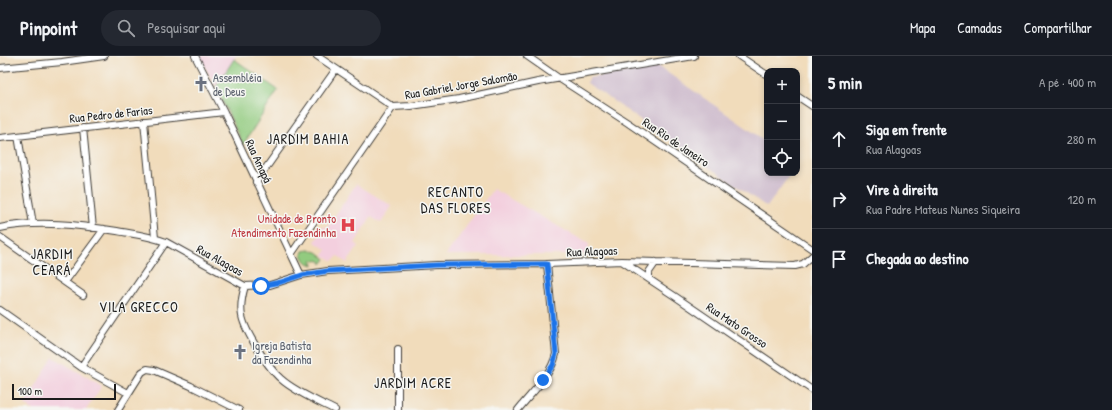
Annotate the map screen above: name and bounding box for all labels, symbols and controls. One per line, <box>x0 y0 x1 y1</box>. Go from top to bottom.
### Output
search box <box>101 10 381 46</box>
text: Pinpoint <box>20 15 77 41</box>
icon: search <box>115 17 137 39</box>
text: Pesquisar aqui <box>147 17 226 38</box>
text: Mapa <box>910 18 935 37</box>
text: Camadas <box>957 18 1002 37</box>
text: Compartilhar <box>1024 18 1092 37</box>
street label: Rua Gabriel Jorge Salomão <box>403 67 519 103</box>
map controls <box>764 68 800 176</box>
button: + <box>764 68 800 104</box>
place label: Assembléia de Deus <box>213 69 262 100</box>
text: 5 min <box>828 71 862 94</box>
text: A pé · 400 m <box>1039 73 1096 91</box>
church icon: Assembléia de Deus <box>192 75 210 93</box>
street label: Rua Pedro de Farias <box>69 101 154 127</box>
button: − <box>764 104 800 140</box>
street label: Rua Rio de Janeiro <box>639 113 713 171</box>
text: Siga em frente <box>866 119 947 140</box>
icon: ahead <box>828 128 850 150</box>
district label: JARDIM BAHIA <box>267 129 349 148</box>
text: 280 m <box>1067 130 1096 148</box>
street label: Rua Amapá <box>242 136 277 186</box>
button: locate <box>764 140 800 176</box>
text: Rua Alagoas <box>866 140 921 158</box>
text: Vire à direita <box>866 179 938 200</box>
district label: RECANTO DAS FLORES <box>421 182 491 217</box>
icon: right <box>828 188 850 210</box>
text: 120 m <box>1068 190 1096 208</box>
text: Rua Padre Mateus Nunes Siqueira <box>866 200 1020 218</box>
place label: Unidade de Pronto Atendimento Fazendinha <box>231 210 336 241</box>
hospital icon: Unidade de Pronto Atendimento Fazendinha <box>339 216 357 234</box>
street label: Rua Alagoas <box>194 240 247 280</box>
street label: Rua Alagoas <box>566 242 618 260</box>
district label: JARDIM CEARÁ <box>31 244 73 279</box>
icon: arrive <box>828 248 850 270</box>
text: Chegada ao destino <box>866 248 969 269</box>
route start <box>252 277 270 295</box>
district label: VILA GRECCO <box>99 297 179 316</box>
street label: Rua Mato Grosso <box>703 298 771 352</box>
place label: Igreja Batista da Fazendinha <box>252 337 312 368</box>
church icon: Igreja Batista da Fazendinha <box>231 343 249 361</box>
route end <box>534 371 552 389</box>
district label: JARDIM ACRE <box>374 373 452 392</box>
scale bar <box>12 382 116 401</box>
text: 100 m <box>18 384 42 398</box>

